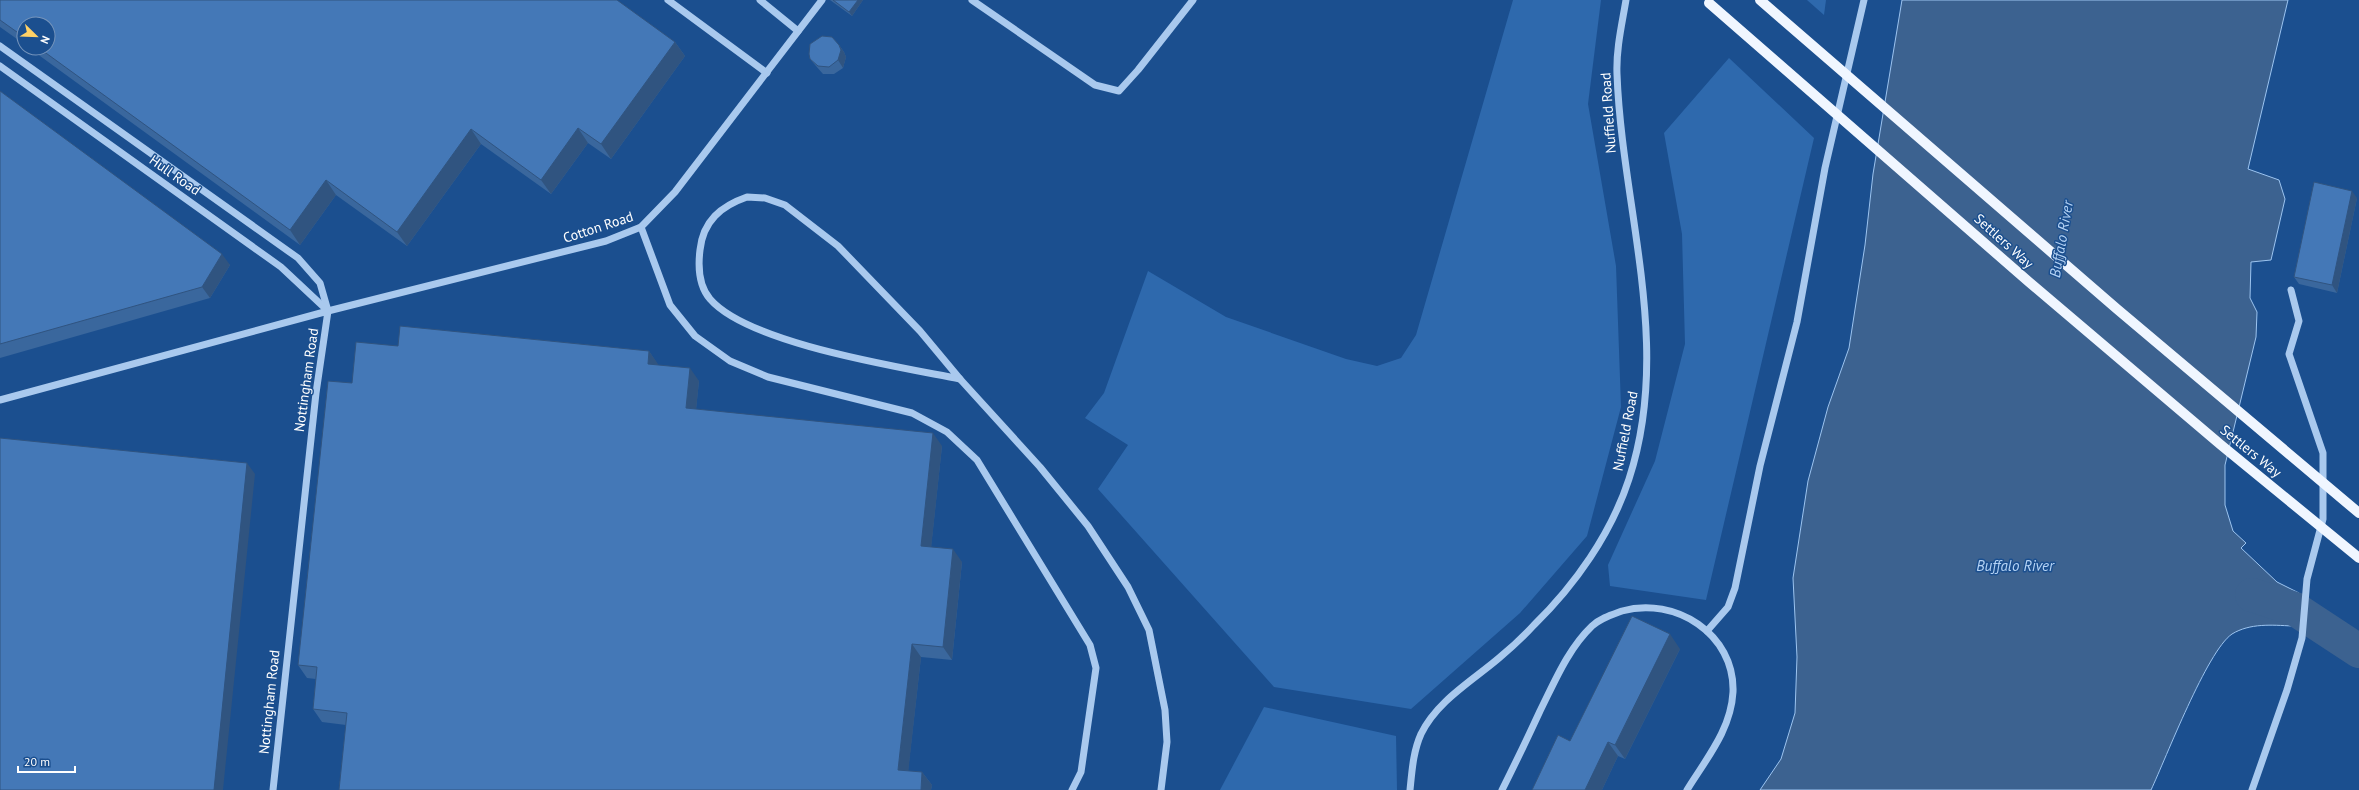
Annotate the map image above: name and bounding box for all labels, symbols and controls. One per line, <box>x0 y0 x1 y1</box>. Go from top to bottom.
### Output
north arrow <box>16 16 56 56</box>
text: N <box>37 34 53 46</box>
street label: Nuffield Road <box>1596 72 1620 154</box>
street label: Hull Road <box>146 151 204 199</box>
water label: Buffalo River <box>2045 198 2077 279</box>
street label: Cotton Road <box>561 207 635 247</box>
street label: Settlers Way <box>1971 210 2038 273</box>
street label: Nottingham Road <box>290 327 322 433</box>
street label: Nuffield Road <box>1608 389 1642 473</box>
street label: Settlers Way <box>2217 421 2286 482</box>
water label: Buffalo River <box>1976 556 2055 575</box>
street label: Nottingham Road <box>255 649 283 755</box>
scale bar <box>18 748 75 774</box>
text: 20 m <box>24 754 50 769</box>

